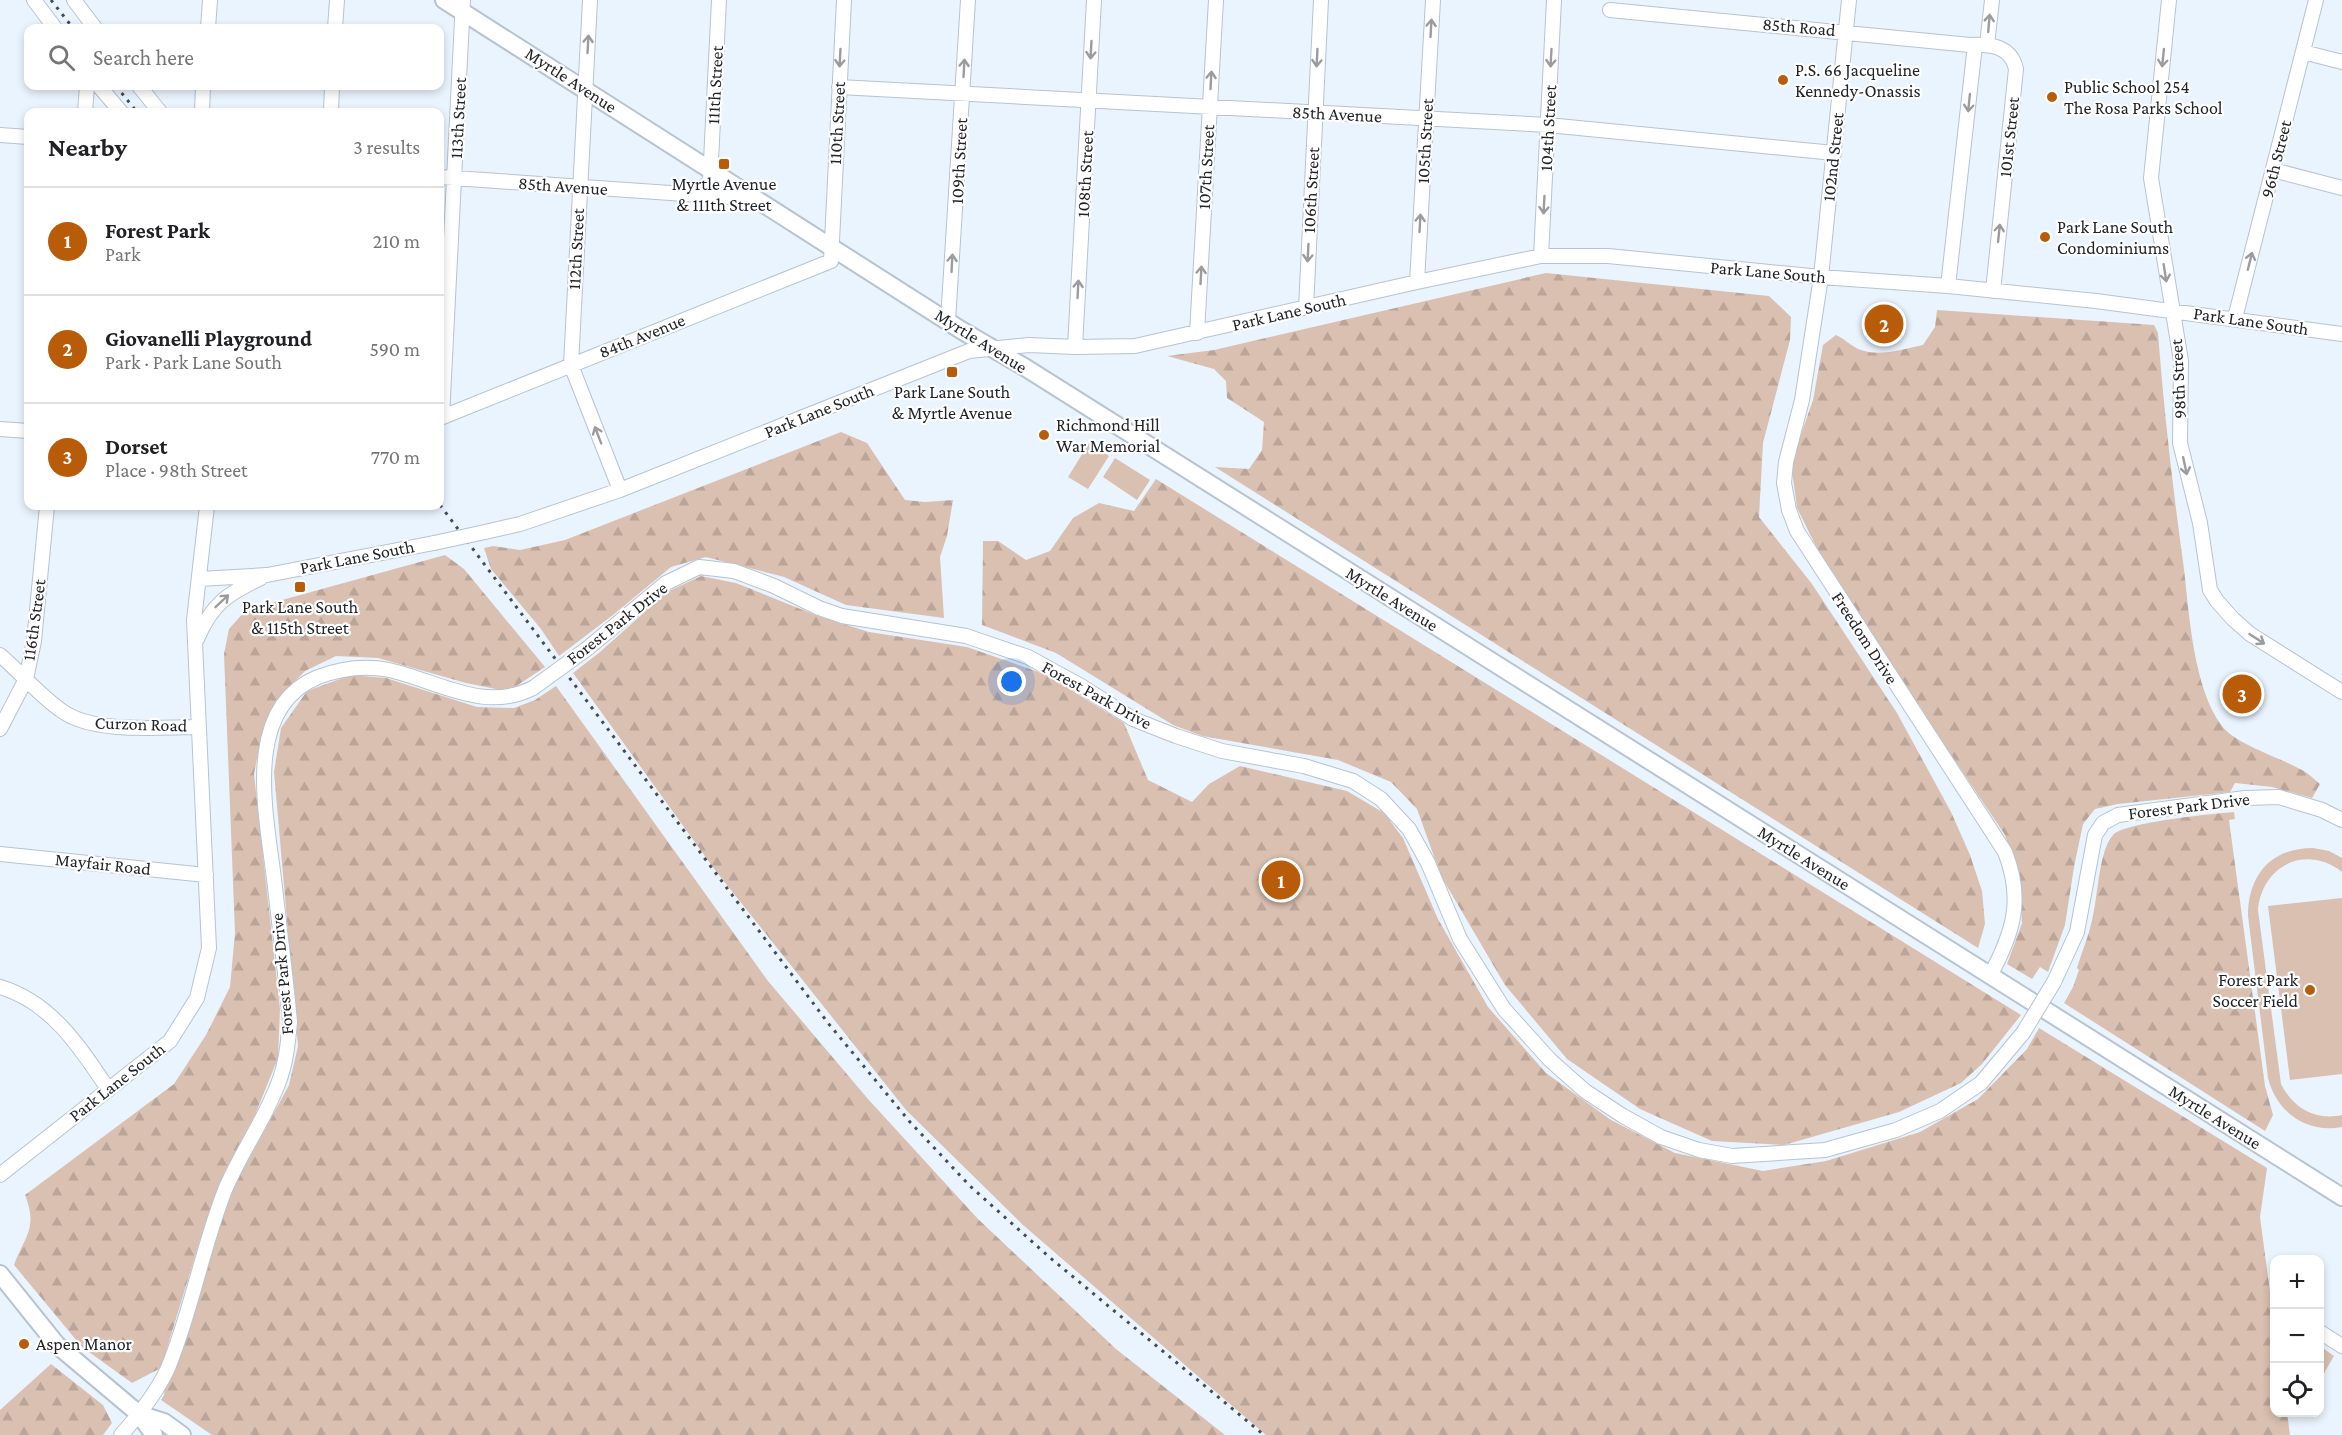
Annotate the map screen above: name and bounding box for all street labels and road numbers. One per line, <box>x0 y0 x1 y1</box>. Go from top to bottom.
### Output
street label: 85th Road <box>1762 14 1837 40</box>
street label: Myrtle Avenue <box>522 43 620 117</box>
street label: 111th Street <box>703 44 727 125</box>
street label: 113th Street <box>446 76 470 159</box>
street label: 110th Street <box>825 80 849 165</box>
street label: 104th Street <box>1536 83 1560 172</box>
street label: 101st Street <box>1995 95 2023 178</box>
street label: 105th Street <box>1413 97 1437 184</box>
street label: 85th Avenue <box>1292 102 1382 126</box>
street label: 102nd Street <box>1818 111 1848 202</box>
street label: 109th Street <box>947 116 971 205</box>
street label: 96th Street <box>2257 117 2296 200</box>
street label: 107th Street <box>1194 123 1218 210</box>
street label: 108th Street <box>1073 129 1097 218</box>
street label: 106th Street <box>1299 145 1323 234</box>
street label: 85th Avenue <box>517 173 609 199</box>
street label: 112th Street <box>564 207 588 290</box>
street label: Park Lane South <box>1709 257 1827 287</box>
street label: Park Lane South <box>1230 289 1348 335</box>
street label: Park Lane South <box>2192 303 2310 339</box>
street label: Myrtle Avenue <box>931 305 1031 377</box>
street label: 84th Avenue <box>596 310 688 362</box>
street label: 98th Street <box>2166 338 2190 419</box>
street label: Park Lane South <box>761 380 877 442</box>
street label: Park Lane South <box>298 536 416 578</box>
street label: Myrtle Avenue <box>1342 563 1442 635</box>
street label: 116th Street <box>18 577 50 662</box>
street label: Forest Park Drive <box>563 577 671 669</box>
street label: Freedom Drive <box>1828 588 1902 688</box>
street label: Forest Park Drive <box>1039 657 1155 733</box>
street label: Curzon Road <box>94 712 188 736</box>
street label: Forest Park Drive <box>2127 789 2251 823</box>
street label: Myrtle Avenue <box>1754 822 1854 894</box>
street label: Mayfair Road <box>54 849 152 879</box>
street label: Forest Park Drive <box>267 912 297 1036</box>
street label: Park Lane South <box>65 1038 169 1126</box>
street label: Myrtle Avenue <box>2165 1081 2265 1153</box>

